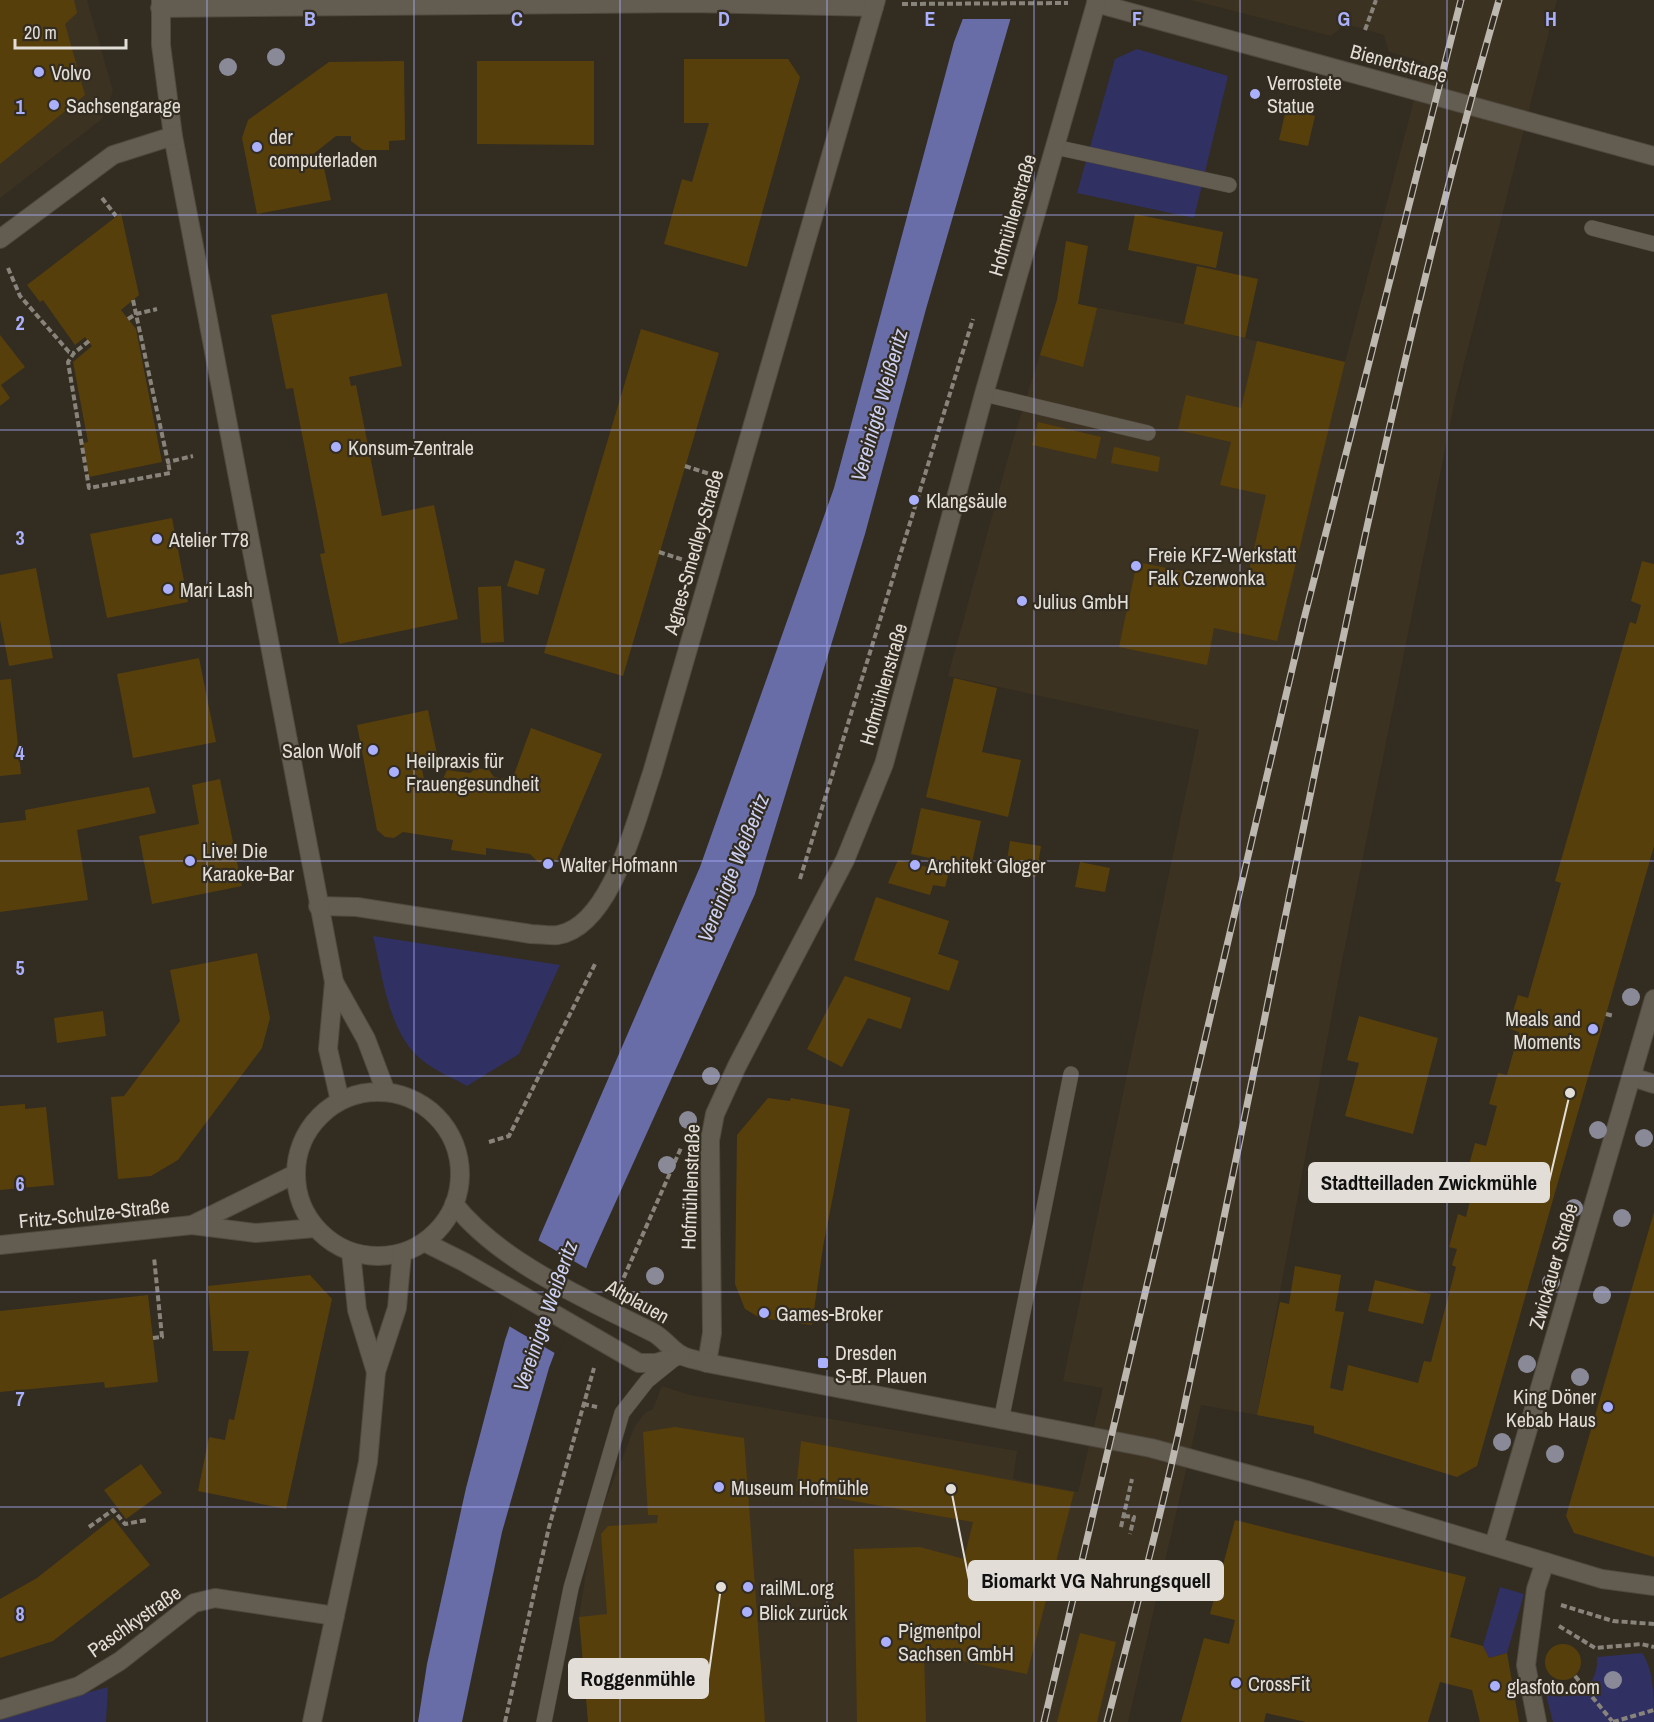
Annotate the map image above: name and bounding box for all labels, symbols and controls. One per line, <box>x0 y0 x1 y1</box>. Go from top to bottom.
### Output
text: B <box>304 5 316 32</box>
text: C <box>511 5 523 32</box>
text: D <box>718 5 730 32</box>
text: E <box>925 5 936 32</box>
text: F <box>1132 5 1142 32</box>
text: G <box>1338 5 1350 32</box>
text: H <box>1545 5 1557 32</box>
scale bar <box>15 12 126 50</box>
text: 20 m <box>24 20 57 45</box>
street label: Bienertstraße <box>1348 37 1450 89</box>
place label: Volvo <box>51 59 91 86</box>
marker: Volvo <box>32 65 46 79</box>
place label: Verrostete Statue <box>1267 69 1342 119</box>
marker: Verrostete Statue <box>1248 87 1262 101</box>
place label: Sachsengarage <box>66 92 181 119</box>
text: 1 <box>15 93 25 120</box>
marker: Sachsengarage <box>47 98 61 112</box>
place label: der computerladen <box>269 123 377 173</box>
marker: der computerladen <box>250 140 264 154</box>
street label: Hofmühlenstraße <box>982 151 1042 279</box>
text: 2 <box>15 309 25 336</box>
water label: Vereinigte Weißeritz <box>843 325 915 485</box>
place label: Konsum-Zentrale <box>348 434 474 461</box>
marker: Konsum-Zentrale <box>329 440 343 454</box>
street label: Agnes-Smedley-Straße <box>656 466 729 639</box>
place label: Klangsäule <box>926 487 1007 514</box>
marker: Klangsäule <box>907 493 921 507</box>
text: 3 <box>15 524 25 551</box>
place label: Atelier T78 <box>168 526 249 553</box>
marker: Atelier T78 <box>150 532 164 546</box>
place label: Freie KFZ-Werkstatt Falk Czerwonka <box>1148 541 1297 591</box>
marker: Freie KFZ-Werkstatt Falk Czerwonka <box>1129 559 1143 573</box>
place label: Mari Lash <box>180 576 253 603</box>
marker: Mari Lash <box>161 582 175 596</box>
place label: Julius GmbH <box>1034 588 1129 615</box>
marker: Julius GmbH <box>1015 594 1029 608</box>
street label: Hofmühlenstraße <box>853 620 913 748</box>
place label: Salon Wolf <box>282 737 361 764</box>
text: 4 <box>15 739 25 766</box>
marker: Salon Wolf <box>366 743 380 757</box>
place label: Heilpraxis für Frauengesundheit <box>406 747 540 797</box>
marker: Heilpraxis für Frauengesundheit <box>387 765 401 779</box>
water label: Vereinigte Weißeritz <box>690 789 776 946</box>
place label: Live! Die Karaoke-Bar <box>202 837 295 887</box>
place label: Walter Hofmann <box>560 851 678 878</box>
place label: Architekt Gloger <box>926 852 1046 879</box>
marker: Live! Die Karaoke-Bar <box>183 854 197 868</box>
marker: Walter Hofmann <box>541 857 555 871</box>
marker: Architekt Gloger <box>908 858 922 872</box>
text: 5 <box>15 954 25 981</box>
place label: Meals and Moments <box>1505 1005 1581 1055</box>
marker: Meals and Moments <box>1586 1022 1600 1036</box>
street label: Hofmühlenstraße <box>674 1124 706 1250</box>
callout: Stadtteilladen Zwickmühle <box>1309 1163 1549 1202</box>
text: Stadtteilladen Zwickmühle <box>1321 1168 1537 1197</box>
text: 6 <box>15 1170 25 1197</box>
street label: Fritz-Schulze-Straße <box>17 1192 171 1234</box>
street label: Zwickauer Straße <box>1522 1200 1584 1332</box>
water label: Vereinigte Weißeritz <box>506 1237 584 1395</box>
street label: Altplauen <box>601 1272 674 1329</box>
place label: Games-Broker <box>776 1300 883 1327</box>
marker: Games-Broker <box>757 1306 771 1320</box>
place label: Dresden S-Bf. Plauen <box>835 1339 927 1389</box>
marker: Dresden S-Bf. Plauen <box>816 1356 830 1370</box>
place label: King Döner Kebab Haus <box>1506 1383 1597 1433</box>
text: 7 <box>15 1385 25 1412</box>
marker: King Döner Kebab Haus <box>1601 1400 1615 1414</box>
place label: Museum Hofmühle <box>731 1474 869 1501</box>
marker: Museum Hofmühle <box>712 1480 726 1494</box>
callout: Biomarkt VG Nahrungsquell <box>969 1561 1223 1600</box>
text: Biomarkt VG Nahrungsquell <box>981 1566 1211 1595</box>
place label: railML.org <box>760 1574 834 1601</box>
street label: Paschkystraße <box>82 1579 186 1663</box>
marker: railML.org <box>741 1580 755 1594</box>
place label: Blick zurück <box>759 1599 848 1626</box>
text: 8 <box>15 1600 25 1627</box>
marker: Blick zurück <box>740 1605 754 1619</box>
place label: Pigmentpol Sachsen GmbH <box>898 1617 1014 1667</box>
marker: Pigmentpol Sachsen GmbH <box>879 1635 893 1649</box>
callout: Roggenmühle <box>569 1659 708 1698</box>
text: Roggenmühle <box>581 1664 695 1693</box>
place label: CrossFit <box>1248 1670 1310 1697</box>
place label: glasfoto.com <box>1507 1673 1600 1700</box>
marker: CrossFit <box>1229 1676 1243 1690</box>
marker: glasfoto.com <box>1488 1679 1502 1693</box>

